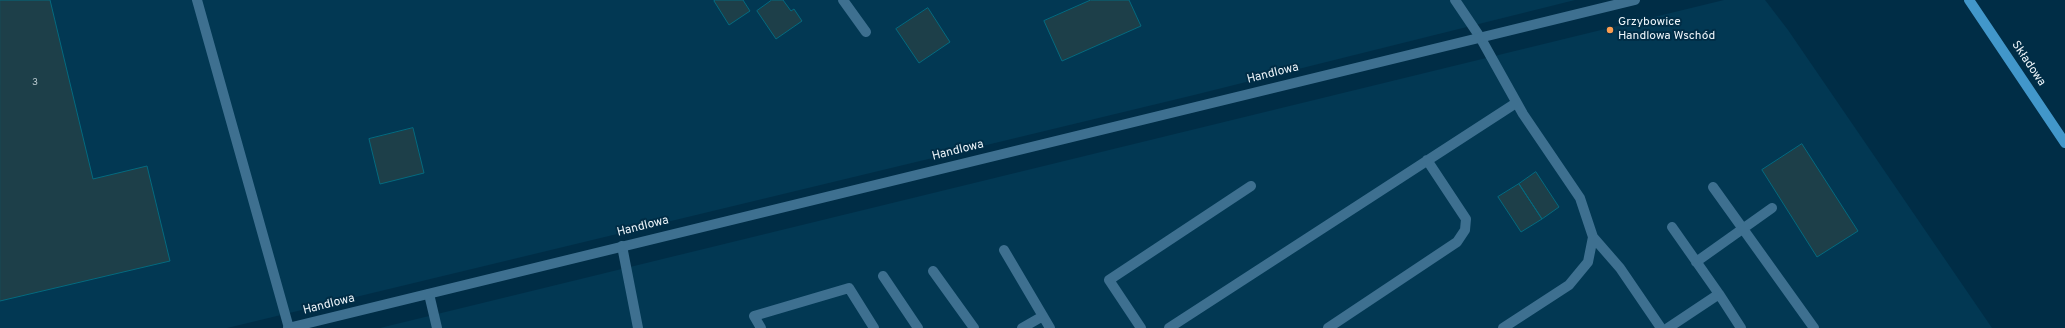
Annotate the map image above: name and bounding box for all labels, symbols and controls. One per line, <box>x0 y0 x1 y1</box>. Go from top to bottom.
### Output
place label: Grzybowice Handlowa Wschód <box>1618 16 1715 44</box>
marker: Grzybowice Handlowa Wschód <box>1605 25 1615 35</box>
street label: Składowa <box>2008 39 2048 89</box>
street label: Handlowa <box>1246 61 1300 87</box>
house number: 3 <box>32 77 38 89</box>
street label: Handlowa <box>931 138 985 164</box>
street label: Handlowa <box>616 214 670 240</box>
street label: Handlowa <box>302 292 356 318</box>

